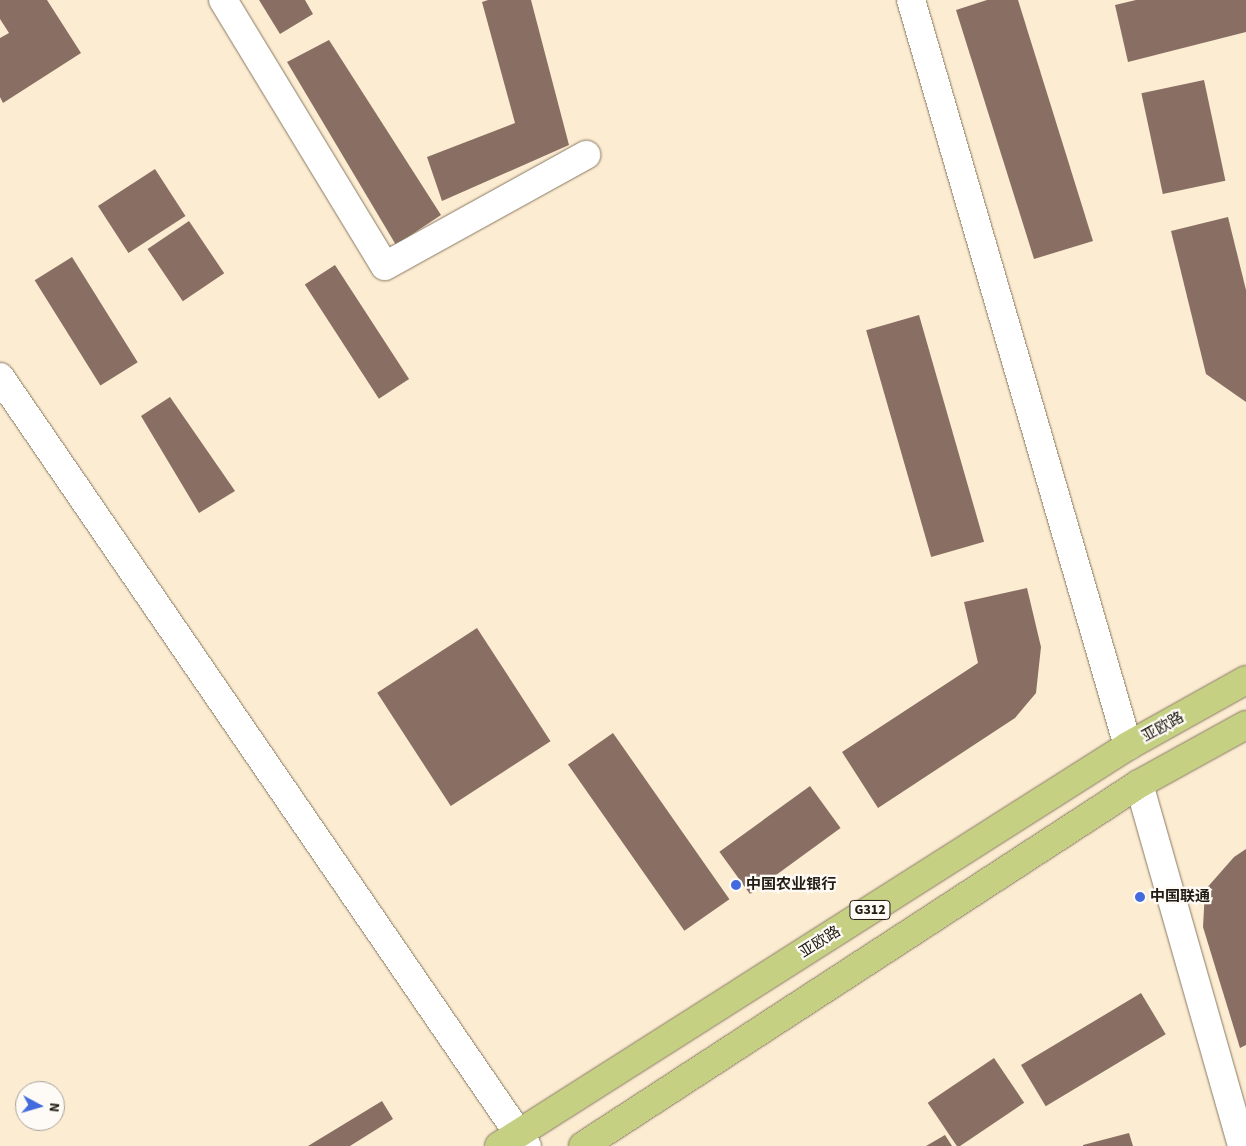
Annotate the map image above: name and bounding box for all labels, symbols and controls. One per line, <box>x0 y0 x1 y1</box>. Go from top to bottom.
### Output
street label: 亚欧路 <box>1139 708 1187 746</box>
place label: 中国农业银行 <box>746 876 836 894</box>
marker: 中国农业银行 <box>730 879 742 891</box>
place label: 中国联通 <box>1150 888 1210 906</box>
marker: 中国联通 <box>1134 891 1146 903</box>
road number: G312 <box>849 898 891 922</box>
street label: 亚欧路 <box>796 922 844 962</box>
north arrow <box>15 1081 65 1131</box>
text: N <box>43 1102 64 1113</box>

